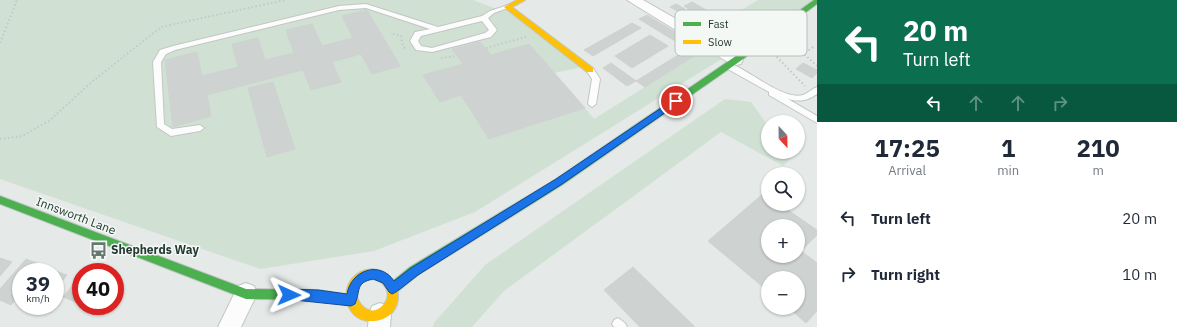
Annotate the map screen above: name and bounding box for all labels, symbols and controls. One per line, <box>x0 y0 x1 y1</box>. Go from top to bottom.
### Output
legend <box>675 10 807 56</box>
text: 20 m <box>903 12 968 49</box>
icon: left <box>837 16 889 68</box>
text: Fast <box>708 17 729 31</box>
text: Slow <box>708 35 732 49</box>
text: Turn left <box>903 48 971 71</box>
pin <box>659 84 693 118</box>
icon: arrive <box>665 90 687 112</box>
icon: left <box>923 92 945 114</box>
icon: ahead <box>965 92 987 114</box>
icon: ahead <box>1007 92 1029 114</box>
icon: right <box>1049 92 1071 114</box>
north arrow <box>761 115 805 159</box>
map controls <box>761 115 805 315</box>
text: 17:25 <box>874 132 940 164</box>
text: 1 <box>1001 132 1015 164</box>
text: 210 <box>1076 132 1120 164</box>
text: Arrival <box>888 162 926 179</box>
text: min <box>997 162 1019 179</box>
text: m <box>1092 162 1104 179</box>
button: search <box>761 167 805 211</box>
street label: Innsworth Lane <box>34 193 119 238</box>
icon: left <box>837 207 859 229</box>
text: Turn left <box>871 209 931 228</box>
text: 20 m <box>1122 209 1157 228</box>
button: + <box>761 219 805 263</box>
bus stop icon: Shepherds Way <box>88 240 108 260</box>
place label: Shepherds Way <box>111 242 200 257</box>
speed limit sign: 40 <box>72 263 124 315</box>
icon: right <box>837 263 859 285</box>
text: Turn right <box>871 265 940 284</box>
text: 10 m <box>1122 265 1157 284</box>
text: 39 <box>26 270 50 297</box>
button: − <box>761 271 805 315</box>
position arrow <box>268 274 310 316</box>
text: km/h <box>26 292 50 305</box>

